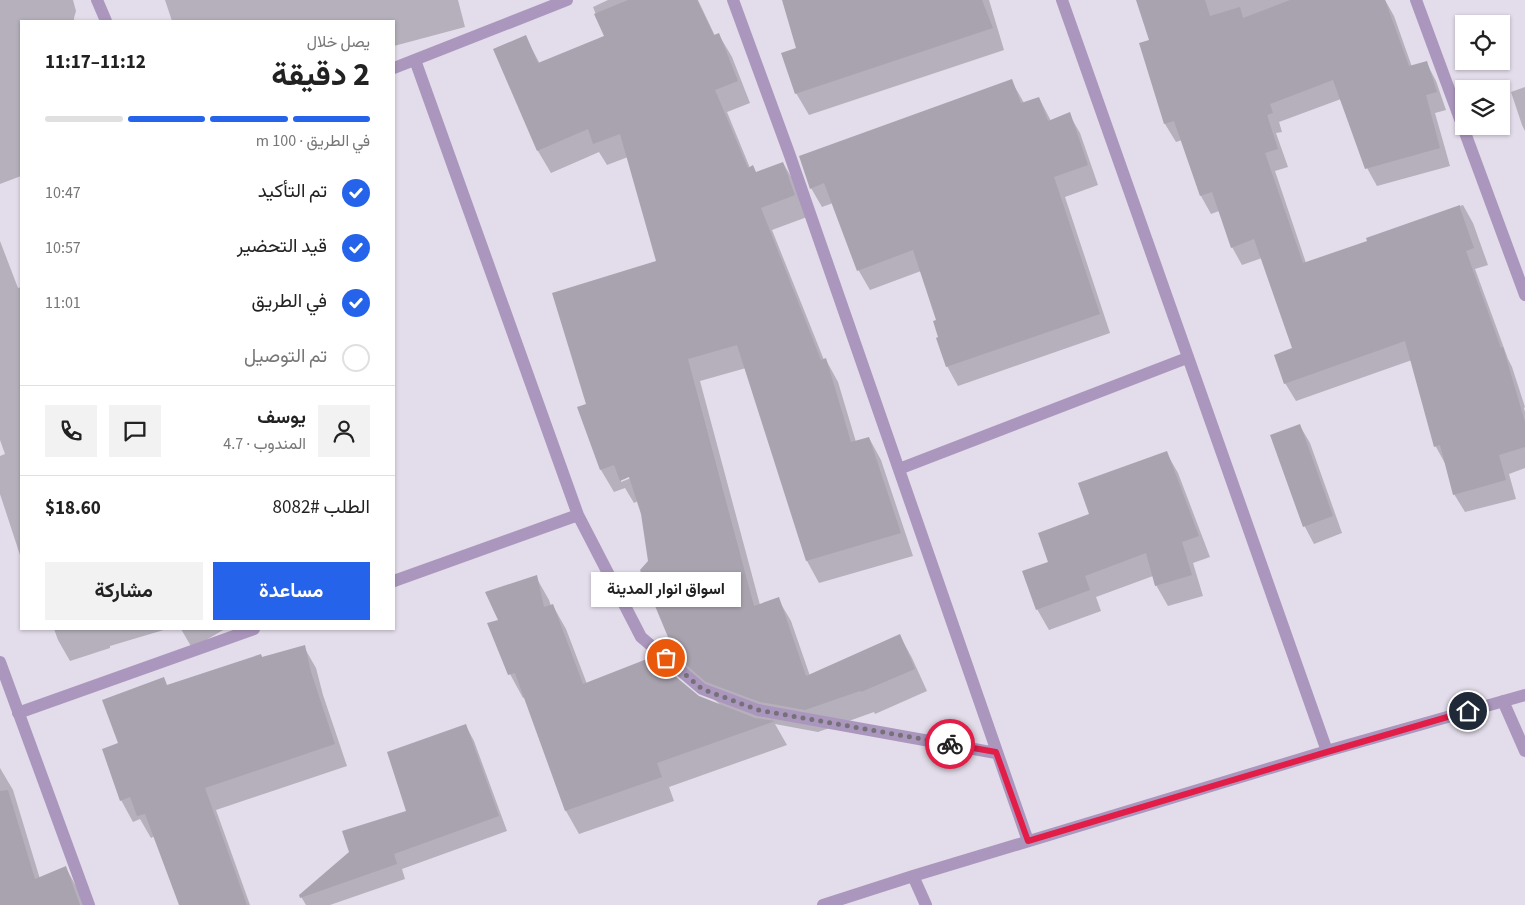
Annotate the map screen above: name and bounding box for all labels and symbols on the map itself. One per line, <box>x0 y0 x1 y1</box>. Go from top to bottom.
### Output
callout: اسواق انوار المدينة <box>591 573 741 608</box>
pin <box>645 637 687 679</box>
pin <box>1447 690 1489 732</box>
courier <box>925 719 975 769</box>

